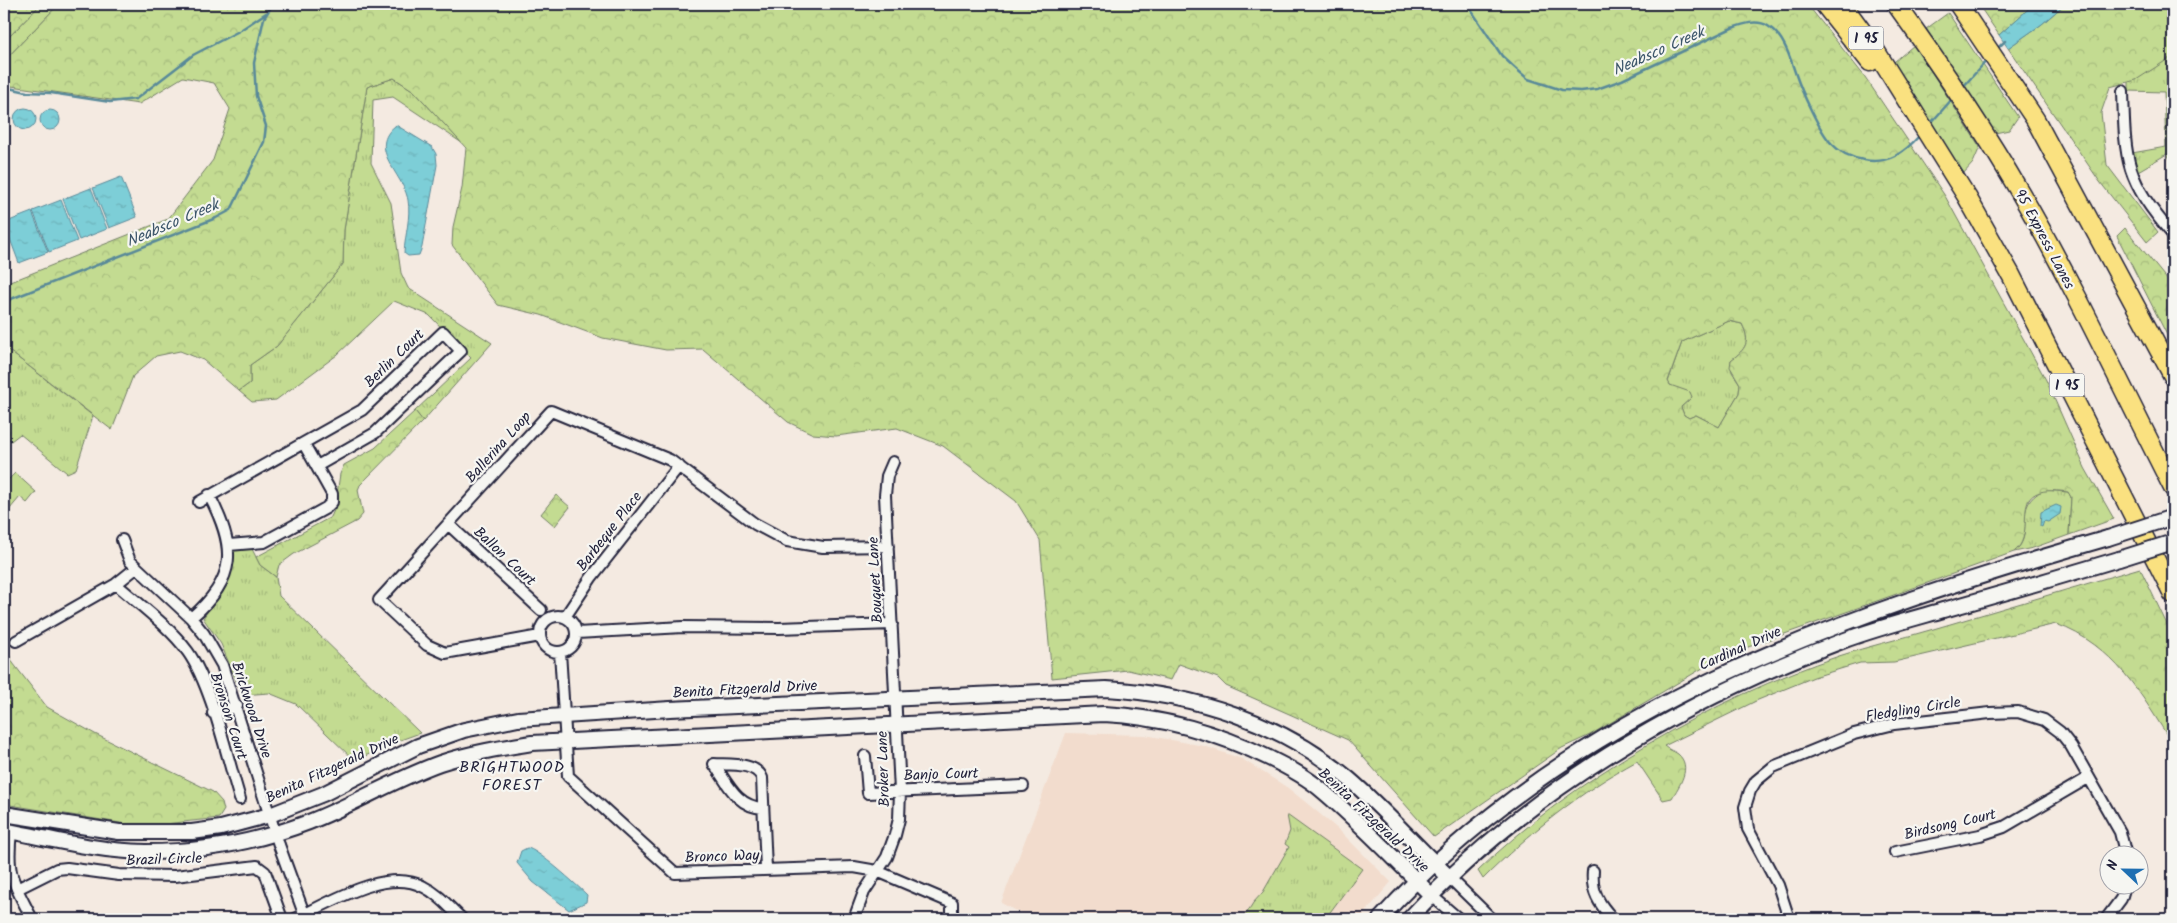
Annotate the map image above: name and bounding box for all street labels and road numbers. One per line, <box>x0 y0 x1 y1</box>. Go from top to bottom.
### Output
road number: I 95 <box>1848 26 1884 49</box>
street label: 95 Express Lanes <box>2008 185 2081 294</box>
street label: Berlin Court <box>359 323 431 394</box>
road number: I 95 <box>2050 374 2084 396</box>
street label: Ballerina Loop <box>460 406 538 489</box>
street label: Barbeque Place <box>571 486 649 577</box>
street label: Ballon Court <box>467 521 541 592</box>
street label: Bouquet Lane <box>862 536 890 624</box>
street label: Cardinal Drive <box>1695 620 1786 678</box>
street label: Brickwood Drive <box>224 659 278 762</box>
street label: Bronson Court <box>203 670 253 763</box>
street label: Benita Fitzgerald Drive <box>672 674 818 706</box>
street label: Fledgling Circle <box>1864 691 1963 729</box>
street label: Benita Fitzgerald Drive <box>262 727 403 810</box>
street label: Broker Lane <box>871 730 897 807</box>
street label: Banjo Court <box>903 762 979 788</box>
street label: Benita Fitzgerald Drive <box>1312 763 1435 879</box>
street label: Birdsong Court <box>1902 803 1999 847</box>
street label: Bronco Way <box>684 844 761 870</box>
street label: Brazil Circle <box>126 847 203 873</box>

